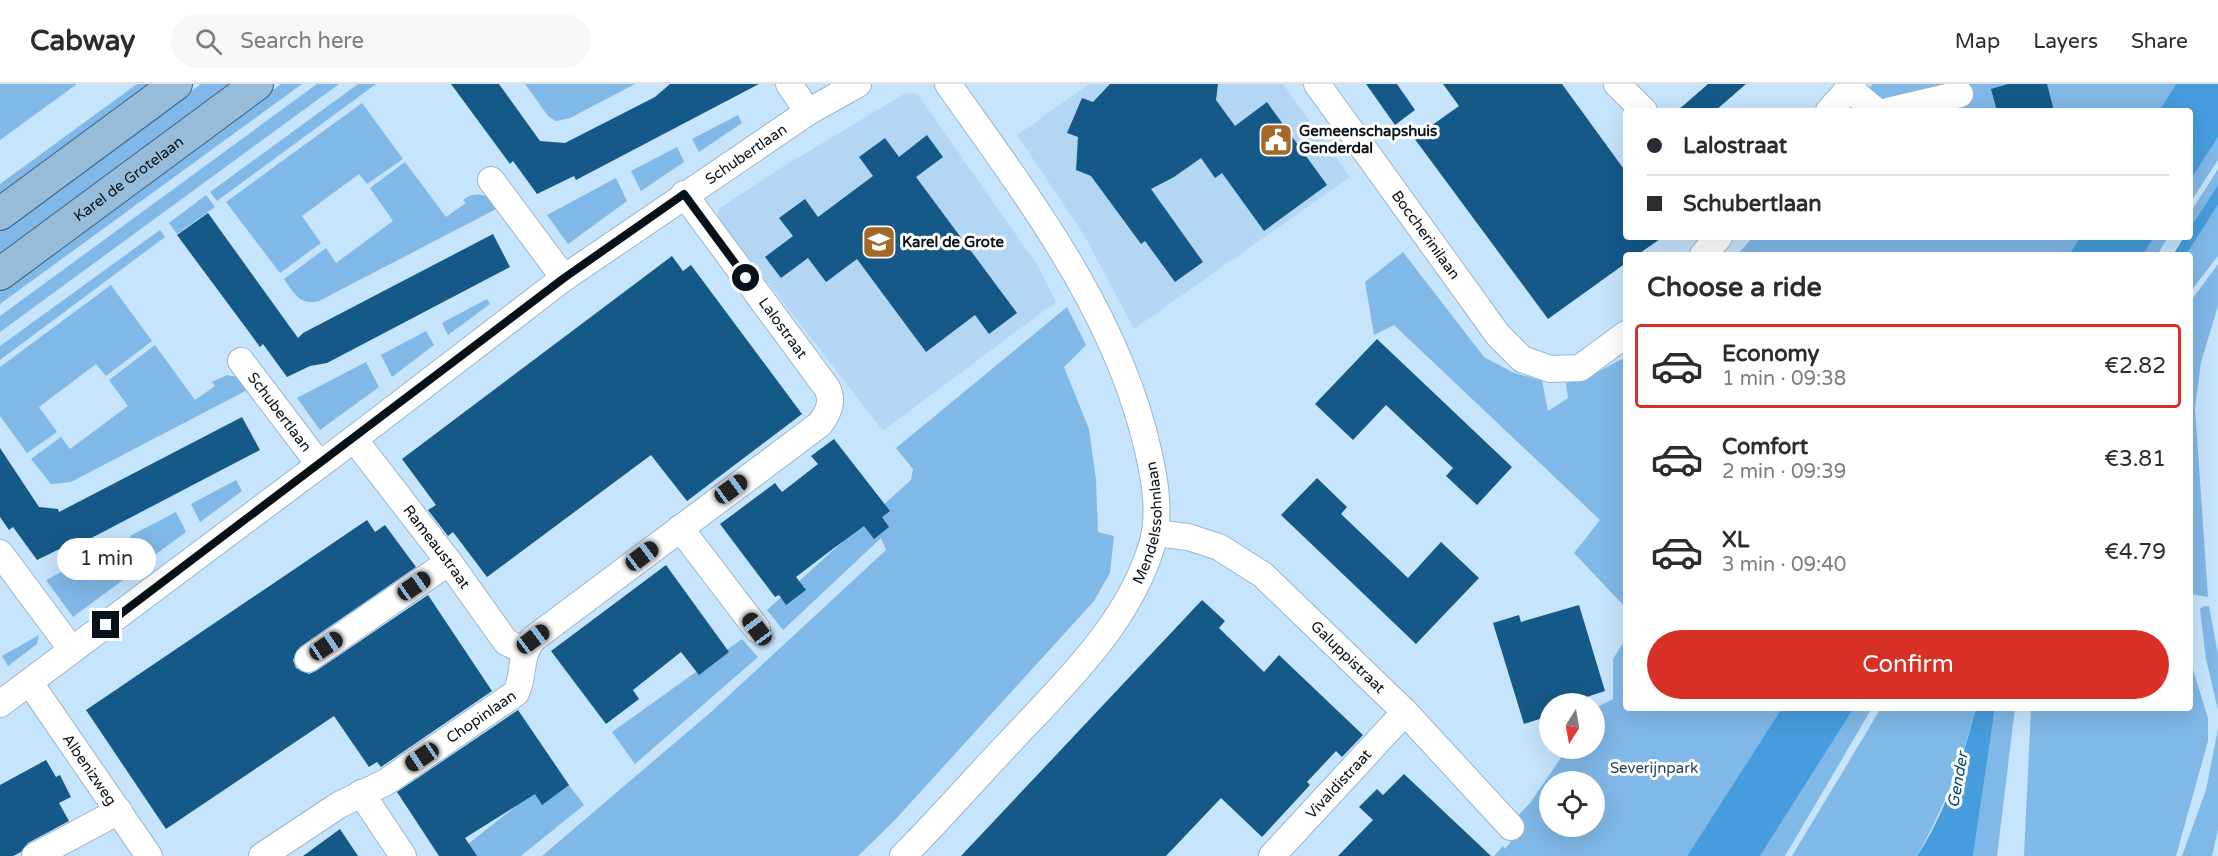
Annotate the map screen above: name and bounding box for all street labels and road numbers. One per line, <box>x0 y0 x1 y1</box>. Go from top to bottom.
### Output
street label: Schubertlaan <box>702 120 790 188</box>
street label: Karel de Grotelaan <box>70 132 187 225</box>
street label: Boccherinilaan <box>1388 187 1464 283</box>
street label: Lalostraat <box>755 294 811 362</box>
street label: Schubertlaan <box>244 369 315 455</box>
street label: Mendelssohnlaan <box>1129 460 1166 587</box>
street label: Rameaustraat <box>399 502 474 592</box>
street label: Galuppistraat <box>1307 617 1389 697</box>
street label: Chopinlaan <box>443 687 520 747</box>
street label: Albenizweg <box>59 730 120 809</box>
street label: Vivaldistraat <box>1302 745 1375 823</box>

